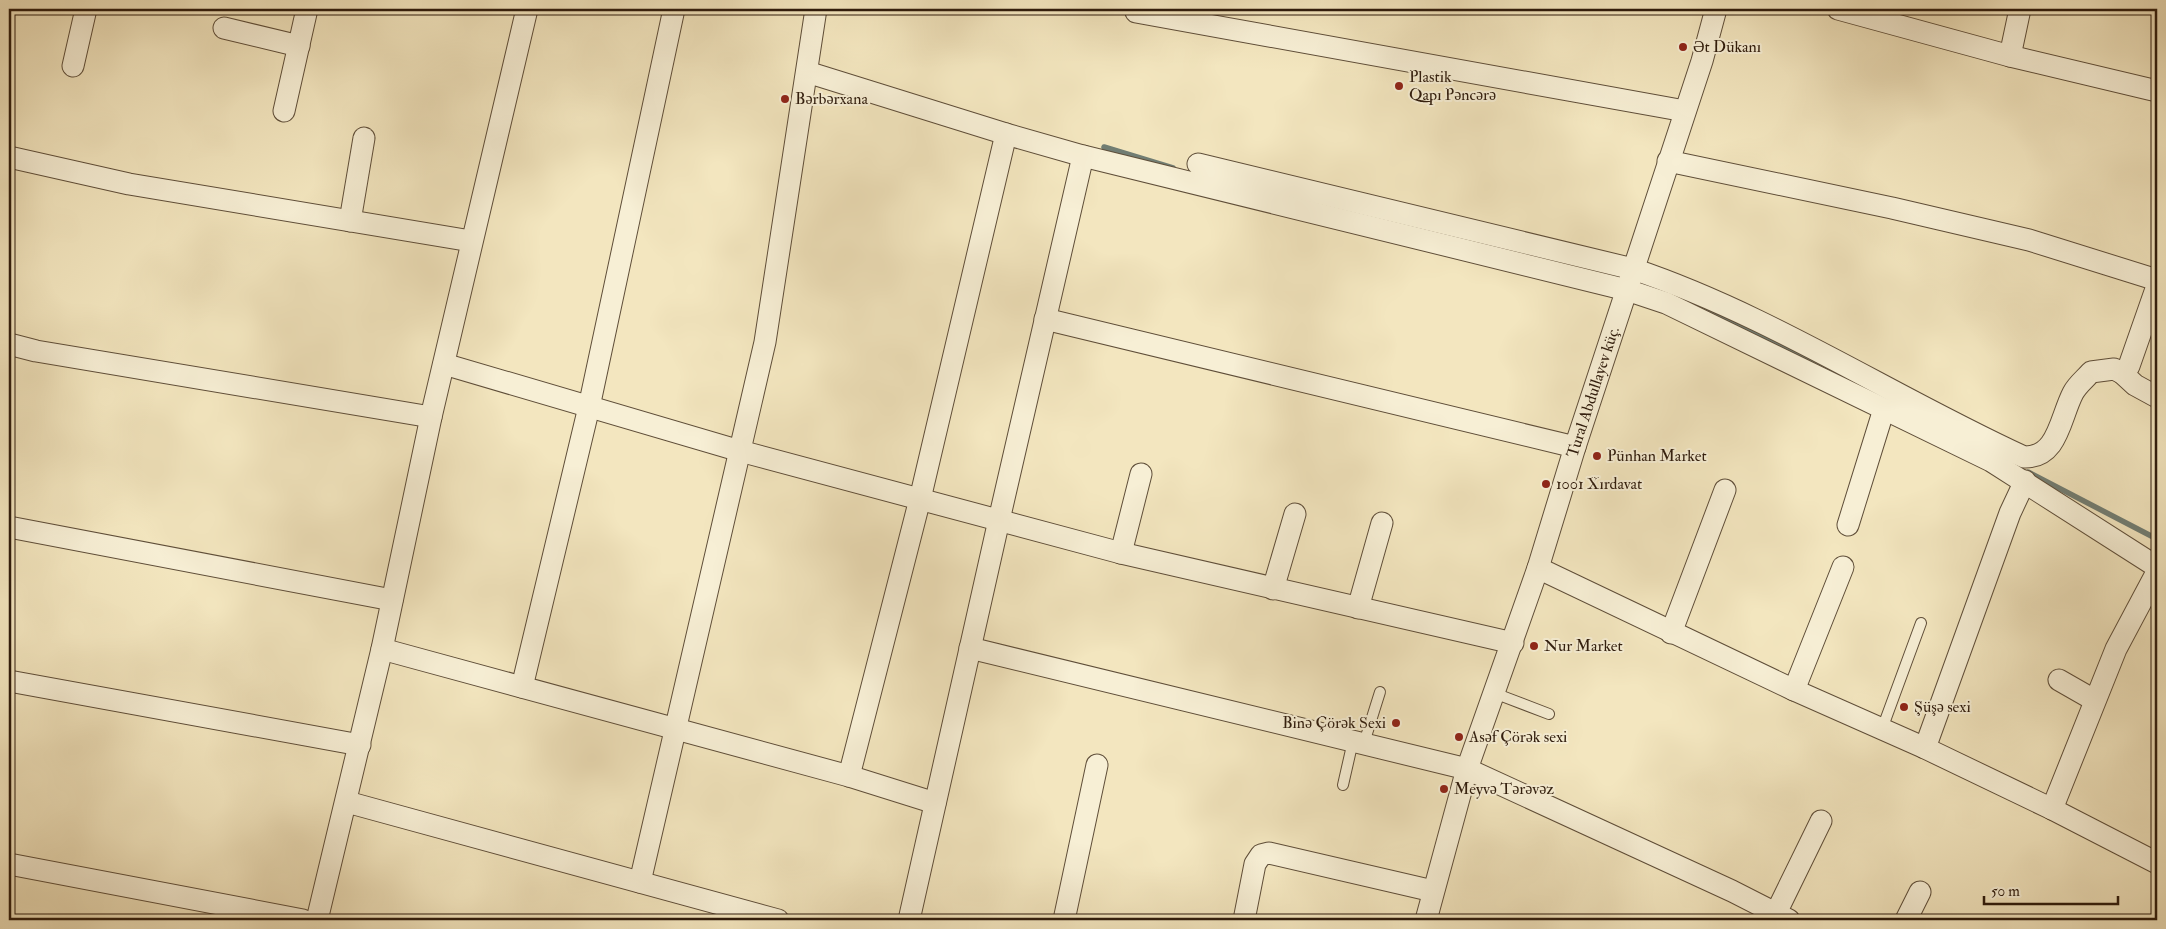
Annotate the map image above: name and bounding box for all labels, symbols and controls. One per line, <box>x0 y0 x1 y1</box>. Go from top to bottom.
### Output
place label: Ət Dükanı <box>1693 37 1761 57</box>
marker: Ət Dükanı <box>1677 41 1689 53</box>
place label: Plastik Qapı Pəncərə <box>1409 67 1496 106</box>
marker: Plastik Qapı Pəncərə <box>1393 80 1405 92</box>
place label: Bərbərxana <box>795 89 868 109</box>
marker: Bərbərxana <box>779 93 791 105</box>
street label: Tural Abdullayev küç. <box>1562 324 1624 460</box>
place label: Pünhan Market <box>1607 446 1707 466</box>
marker: Pünhan Market <box>1591 450 1603 462</box>
place label: 1001 Xırdavat <box>1556 474 1642 494</box>
marker: 1001 Xırdavat <box>1540 478 1552 490</box>
place label: Nur Market <box>1544 636 1623 656</box>
marker: Nur Market <box>1528 640 1540 652</box>
place label: Şüşə sexi <box>1914 697 1971 717</box>
marker: Şüşə sexi <box>1898 701 1910 713</box>
place label: Binə Çörək Sexi <box>1282 713 1386 733</box>
marker: Binə Çörək Sexi <box>1390 717 1402 729</box>
place label: Asəf Çörək sexi <box>1468 727 1567 747</box>
marker: Asəf Çörək sexi <box>1453 731 1465 743</box>
place label: Meyvə Tərəvəz <box>1454 779 1554 799</box>
marker: Meyvə Tərəvəz <box>1438 783 1450 795</box>
scale bar <box>1984 874 2117 906</box>
text: 50 m <box>1991 882 2020 901</box>

